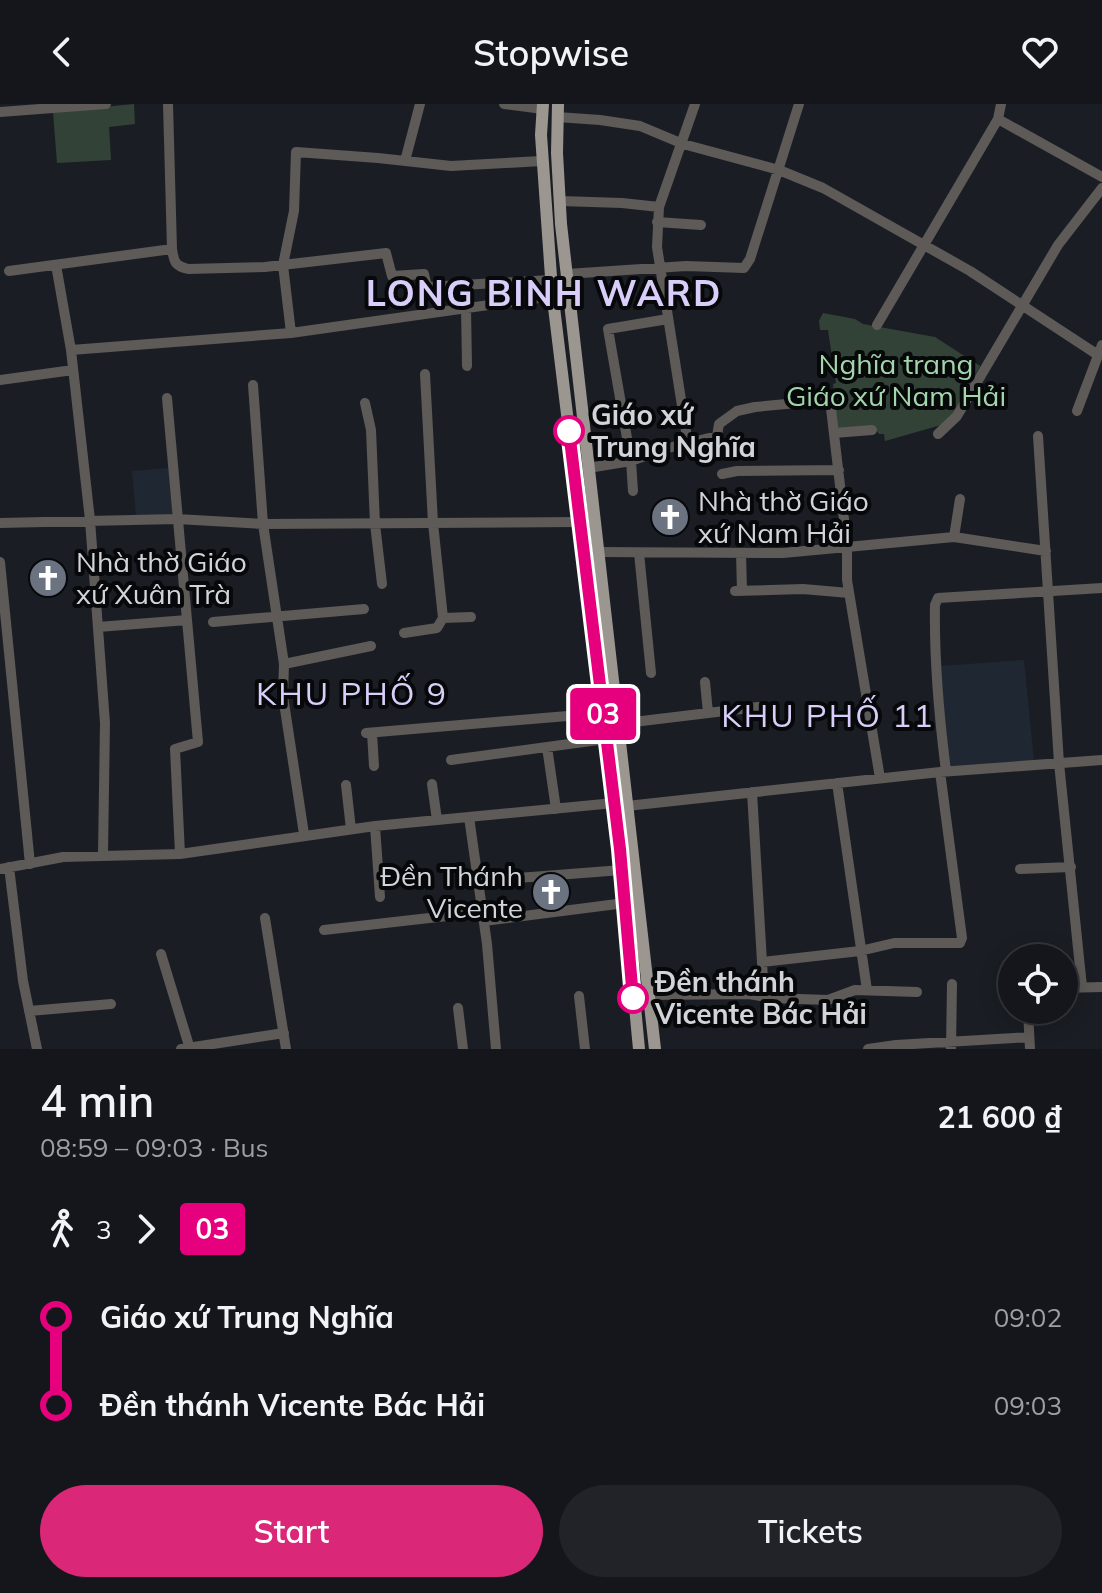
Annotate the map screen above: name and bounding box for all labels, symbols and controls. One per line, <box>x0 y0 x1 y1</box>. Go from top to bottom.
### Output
icon: back <box>40 30 84 74</box>
text: Stopwise <box>473 30 629 75</box>
icon: heart <box>1018 30 1062 74</box>
district label: LONG BINH WARD <box>366 270 722 315</box>
park label: Nghĩa trang Giáo xứ Nam Hải <box>786 346 1006 413</box>
place label: Giáo xứ Trung Nghĩa <box>591 397 756 464</box>
marker: Giáo xứ Trung Nghĩa <box>554 416 584 446</box>
place label: Nhà thờ Giáo xứ Nam Hải <box>698 483 869 550</box>
church icon: Nhà thờ Giáo xứ Nam Hải <box>649 496 691 538</box>
place label: Nhà thờ Giáo xứ Xuân Trà <box>76 544 247 611</box>
church icon: Nhà thờ Giáo xứ Xuân Trà <box>27 557 69 599</box>
district label: KHU PHỐ 9 <box>256 673 448 713</box>
line badge: 03 <box>567 688 639 740</box>
district label: KHU PHỐ 11 <box>721 695 935 735</box>
text: 03 <box>586 696 620 731</box>
place label: Đền Thánh Vicente <box>380 858 523 925</box>
church icon: Đền Thánh Vicente <box>530 871 572 913</box>
map controls <box>998 944 1078 1024</box>
button: locate <box>998 944 1078 1024</box>
place label: Đền thánh Vicente Bác Hải <box>654 964 867 1031</box>
marker: Đền thánh Vicente Bác Hải <box>618 983 648 1013</box>
text: 4 min <box>40 1073 154 1128</box>
text: 21 600 ₫ <box>938 1098 1062 1136</box>
text: 08:59 – 09:03 · Bus <box>40 1131 269 1164</box>
icon: walk <box>40 1207 84 1251</box>
icon: forward <box>124 1207 168 1251</box>
text: 03 <box>196 1211 229 1246</box>
text: 3 <box>96 1213 112 1246</box>
text: Giáo xứ Trung Nghĩa <box>100 1298 394 1336</box>
text: 09:02 <box>994 1301 1062 1334</box>
text: Đền thánh Vicente Bác Hải <box>100 1386 485 1424</box>
text: 09:03 <box>994 1389 1062 1422</box>
button: Start <box>40 1485 543 1577</box>
button: Tickets <box>559 1485 1062 1577</box>

